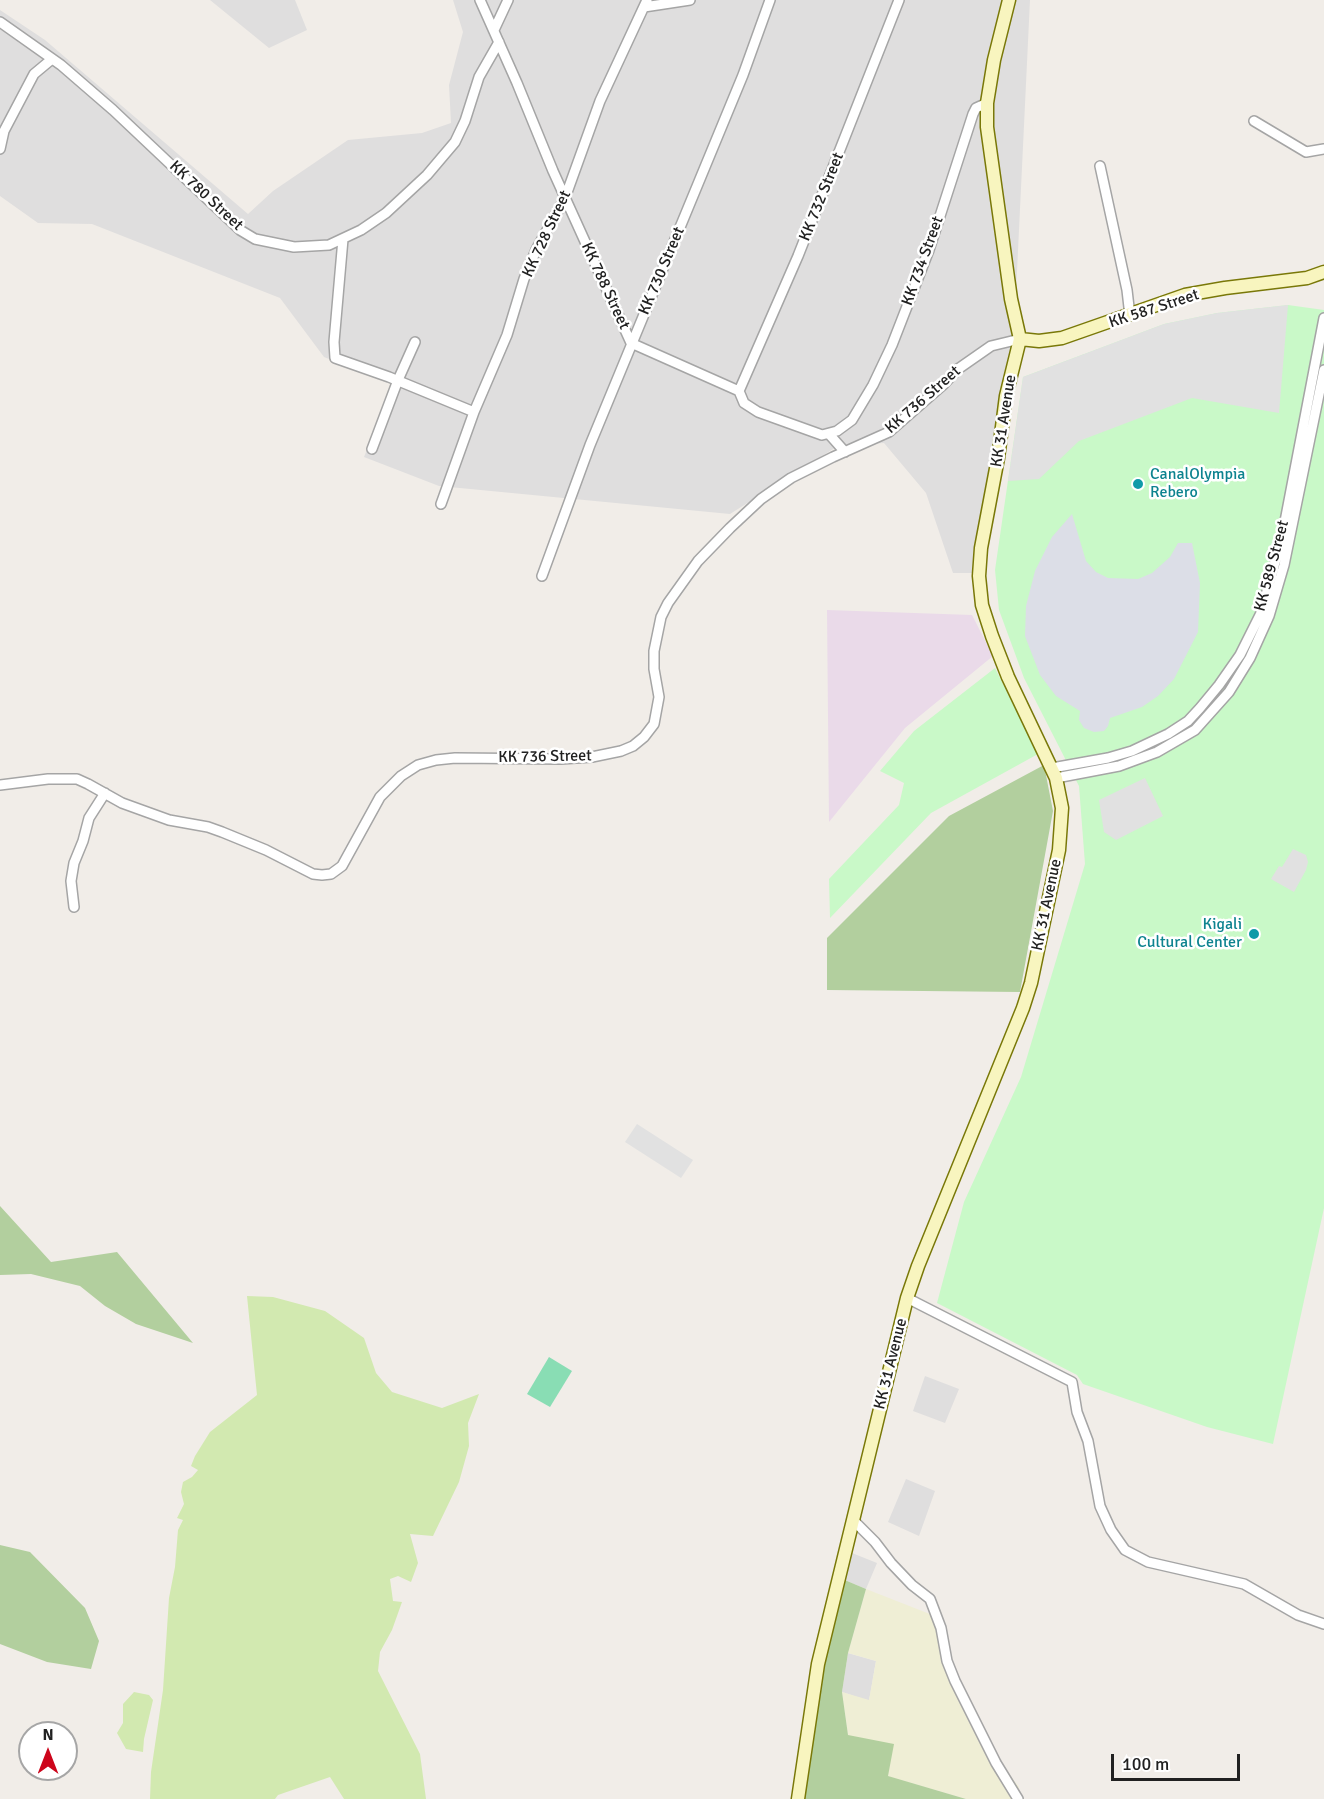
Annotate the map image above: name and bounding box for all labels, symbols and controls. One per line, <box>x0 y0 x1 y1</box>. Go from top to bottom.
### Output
street label: KK 732 Street <box>796 150 848 244</box>
street label: KK 780 Street <box>165 157 247 235</box>
street label: KK 728 Street <box>518 187 576 281</box>
street label: KK 734 Street <box>898 214 948 308</box>
street label: KK 730 Street <box>635 224 689 318</box>
street label: KK 788 Street <box>576 239 634 333</box>
street label: KK 587 Street <box>1106 285 1202 333</box>
street label: KK 736 Street <box>881 362 965 438</box>
street label: KK 31 Avenue <box>987 373 1021 469</box>
place label: CanalOlympia Rebero <box>1150 465 1245 503</box>
marker: CanalOlympia Rebero <box>1131 477 1145 491</box>
street label: KK 589 Street <box>1251 518 1293 614</box>
street label: KK 736 Street <box>498 747 592 767</box>
street label: KK 31 Avenue <box>1028 857 1066 953</box>
place label: Kigali Cultural Center <box>1137 915 1242 953</box>
marker: Kigali Cultural Center <box>1247 927 1261 941</box>
street label: KK 31 Avenue <box>870 1316 912 1412</box>
north arrow <box>18 1721 78 1781</box>
text: N <box>42 1725 54 1745</box>
scale bar <box>1114 1742 1243 1780</box>
text: 100 m <box>1122 1753 1169 1775</box>

